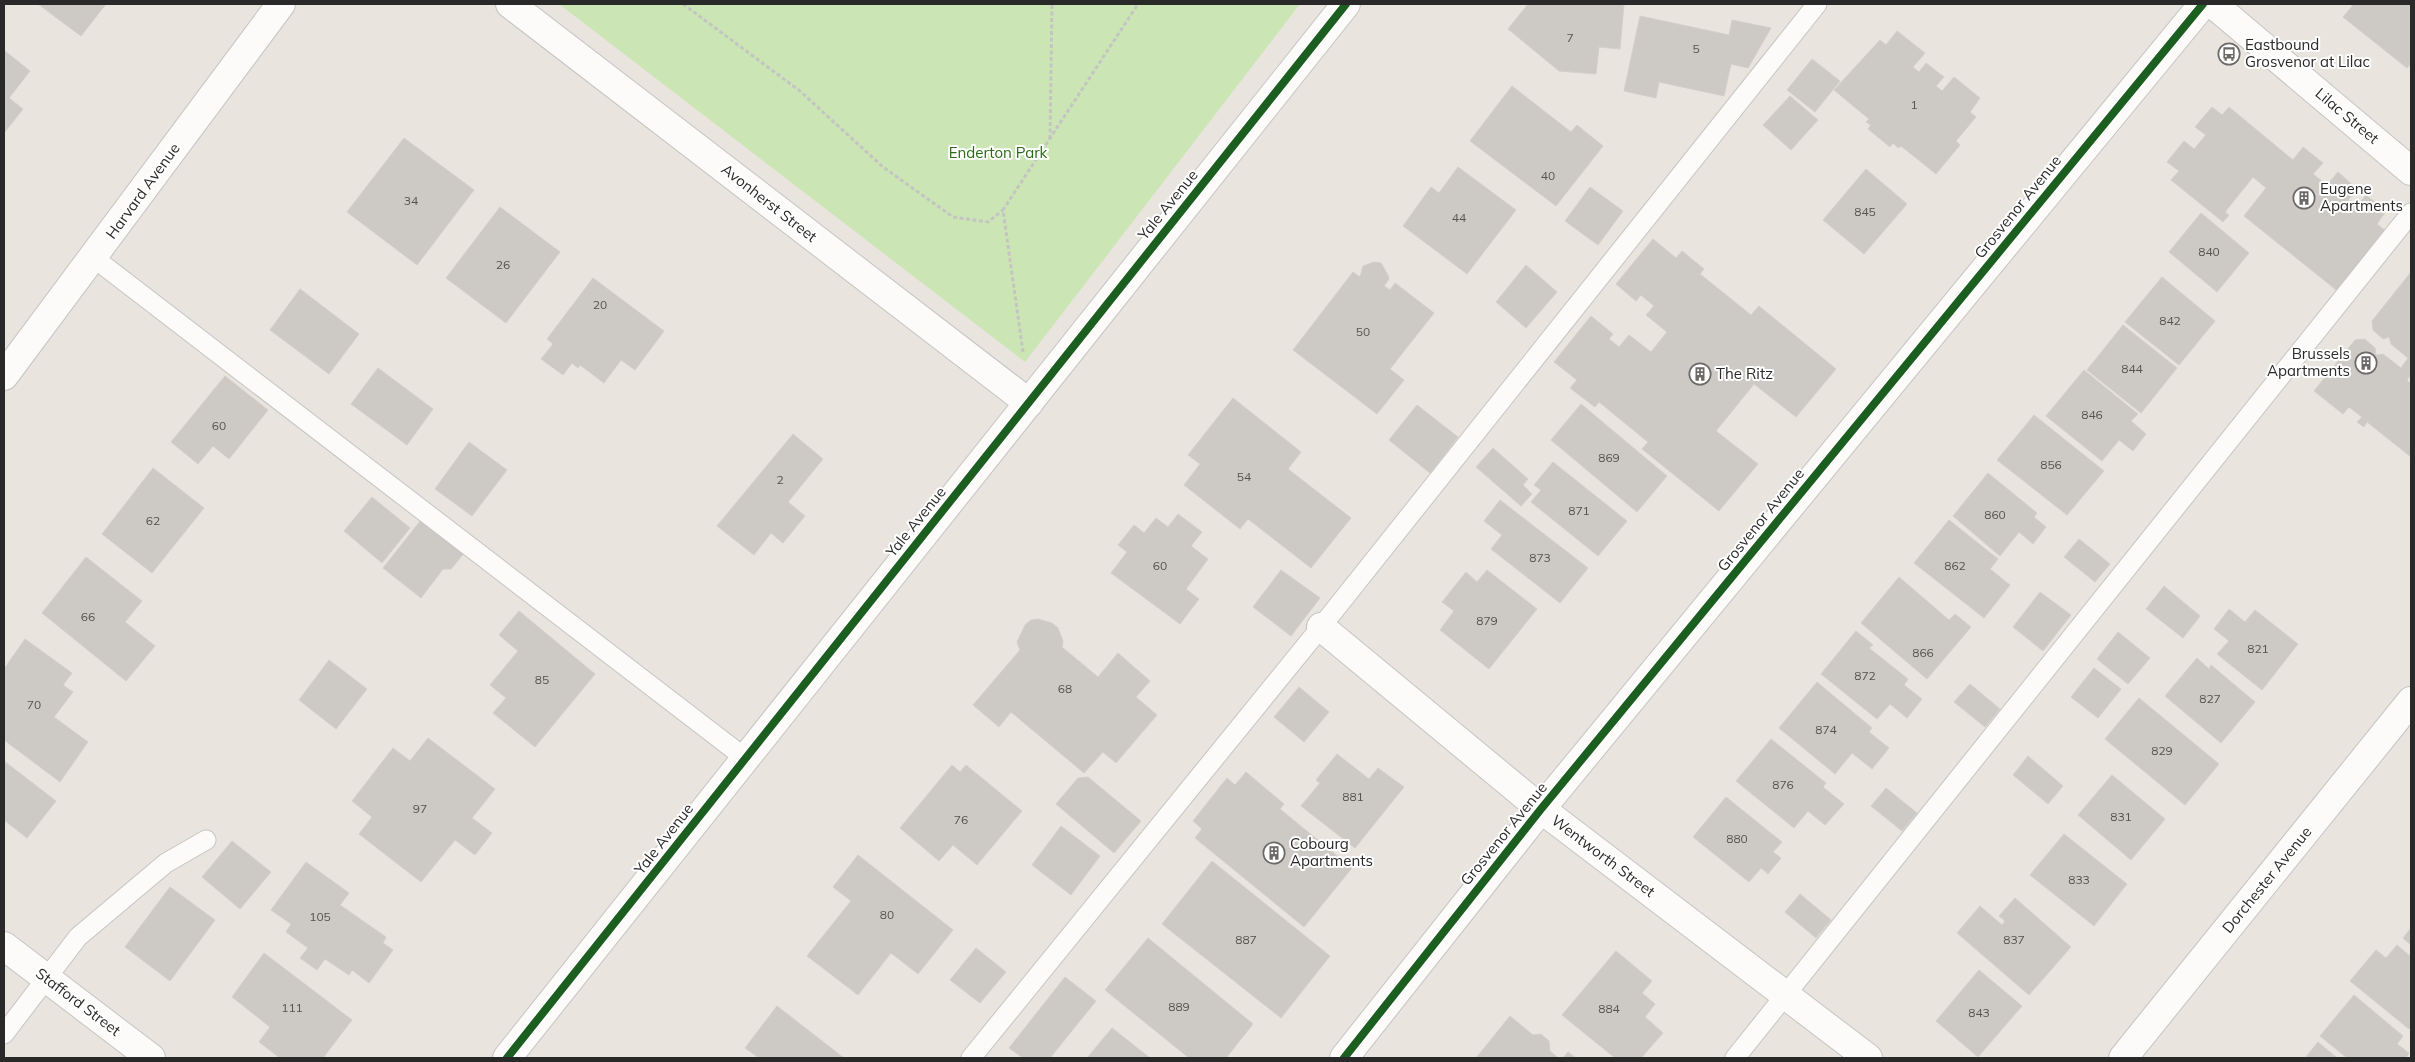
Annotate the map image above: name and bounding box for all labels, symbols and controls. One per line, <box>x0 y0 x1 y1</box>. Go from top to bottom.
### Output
house number: 7 <box>1566 30 1574 45</box>
place label: Eastbound Grosvenor at Lilac <box>2245 35 2370 71</box>
house number: 5 <box>1692 41 1700 56</box>
bus stop icon: Eastbound Grosvenor at Lilac <box>2217 42 2241 66</box>
street label: Lilac Street <box>2312 84 2383 148</box>
house number: 1 <box>1910 97 1918 112</box>
street label: Harvard Avenue <box>101 139 184 242</box>
park label: Enderton Park <box>949 143 1048 162</box>
street label: Grosvenor Avenue <box>1970 151 2065 262</box>
street label: Avonherst Street <box>718 159 821 246</box>
street label: Yale Avenue <box>1133 166 1202 244</box>
house number: 40 <box>1541 168 1555 183</box>
place label: Eugene Apartments <box>2320 179 2403 215</box>
building icon: Eugene Apartments <box>2292 186 2316 210</box>
house number: 34 <box>404 193 418 208</box>
house number: 845 <box>1854 204 1876 219</box>
house number: 44 <box>1452 210 1466 225</box>
house number: 840 <box>2198 244 2220 259</box>
house number: 26 <box>496 257 510 272</box>
house number: 20 <box>593 297 607 312</box>
house number: 842 <box>2159 313 2181 328</box>
house number: 50 <box>1356 324 1370 339</box>
place label: Brussels Apartments <box>2267 344 2350 380</box>
building icon: Brussels Apartments <box>2354 351 2378 375</box>
house number: 844 <box>2121 361 2143 376</box>
building icon: The Ritz <box>1688 362 1712 386</box>
place label: The Ritz <box>1716 364 1773 383</box>
house number: 846 <box>2081 407 2103 422</box>
house number: 60 <box>212 418 226 433</box>
house number: 869 <box>1598 450 1620 465</box>
house number: 856 <box>2040 457 2062 472</box>
street label: Grosvenor Avenue <box>1713 464 1808 575</box>
house number: 54 <box>1237 469 1251 484</box>
house number: 2 <box>776 472 784 487</box>
street label: Yale Avenue <box>881 483 950 561</box>
house number: 871 <box>1568 503 1590 518</box>
house number: 860 <box>1984 507 2006 522</box>
house number: 62 <box>146 513 160 528</box>
house number: 873 <box>1529 550 1551 565</box>
house number: 60 <box>1153 558 1167 573</box>
house number: 862 <box>1944 558 1966 573</box>
house number: 66 <box>81 609 95 624</box>
house number: 879 <box>1476 613 1498 628</box>
house number: 821 <box>2247 641 2269 656</box>
house number: 866 <box>1912 645 1934 660</box>
house number: 872 <box>1854 668 1876 683</box>
house number: 85 <box>535 672 549 687</box>
house number: 68 <box>1058 681 1072 696</box>
house number: 827 <box>2199 691 2221 706</box>
house number: 70 <box>27 697 41 712</box>
house number: 874 <box>1815 722 1837 737</box>
house number: 829 <box>2151 743 2173 758</box>
house number: 876 <box>1772 777 1794 792</box>
street label: Grosvenor Avenue <box>1456 778 1551 889</box>
house number: 881 <box>1342 789 1364 804</box>
street label: Yale Avenue <box>629 799 697 879</box>
house number: 97 <box>413 801 427 816</box>
house number: 831 <box>2110 809 2132 824</box>
street label: Wentworth Street <box>1548 810 1659 901</box>
house number: 76 <box>954 812 968 827</box>
street label: Dorchester Avenue <box>2218 822 2315 937</box>
house number: 880 <box>1726 831 1748 846</box>
place label: Cobourg Apartments <box>1290 834 1373 870</box>
building icon: Cobourg Apartments <box>1262 841 1286 865</box>
house number: 833 <box>2068 872 2090 887</box>
house number: 80 <box>880 907 894 922</box>
house number: 105 <box>309 909 331 924</box>
house number: 887 <box>1235 932 1257 947</box>
house number: 837 <box>2003 932 2025 947</box>
street label: Stafford Street <box>32 963 125 1040</box>
house number: 889 <box>1168 999 1190 1014</box>
house number: 111 <box>281 1000 303 1015</box>
house number: 884 <box>1598 1001 1620 1016</box>
house number: 843 <box>1968 1005 1990 1020</box>

